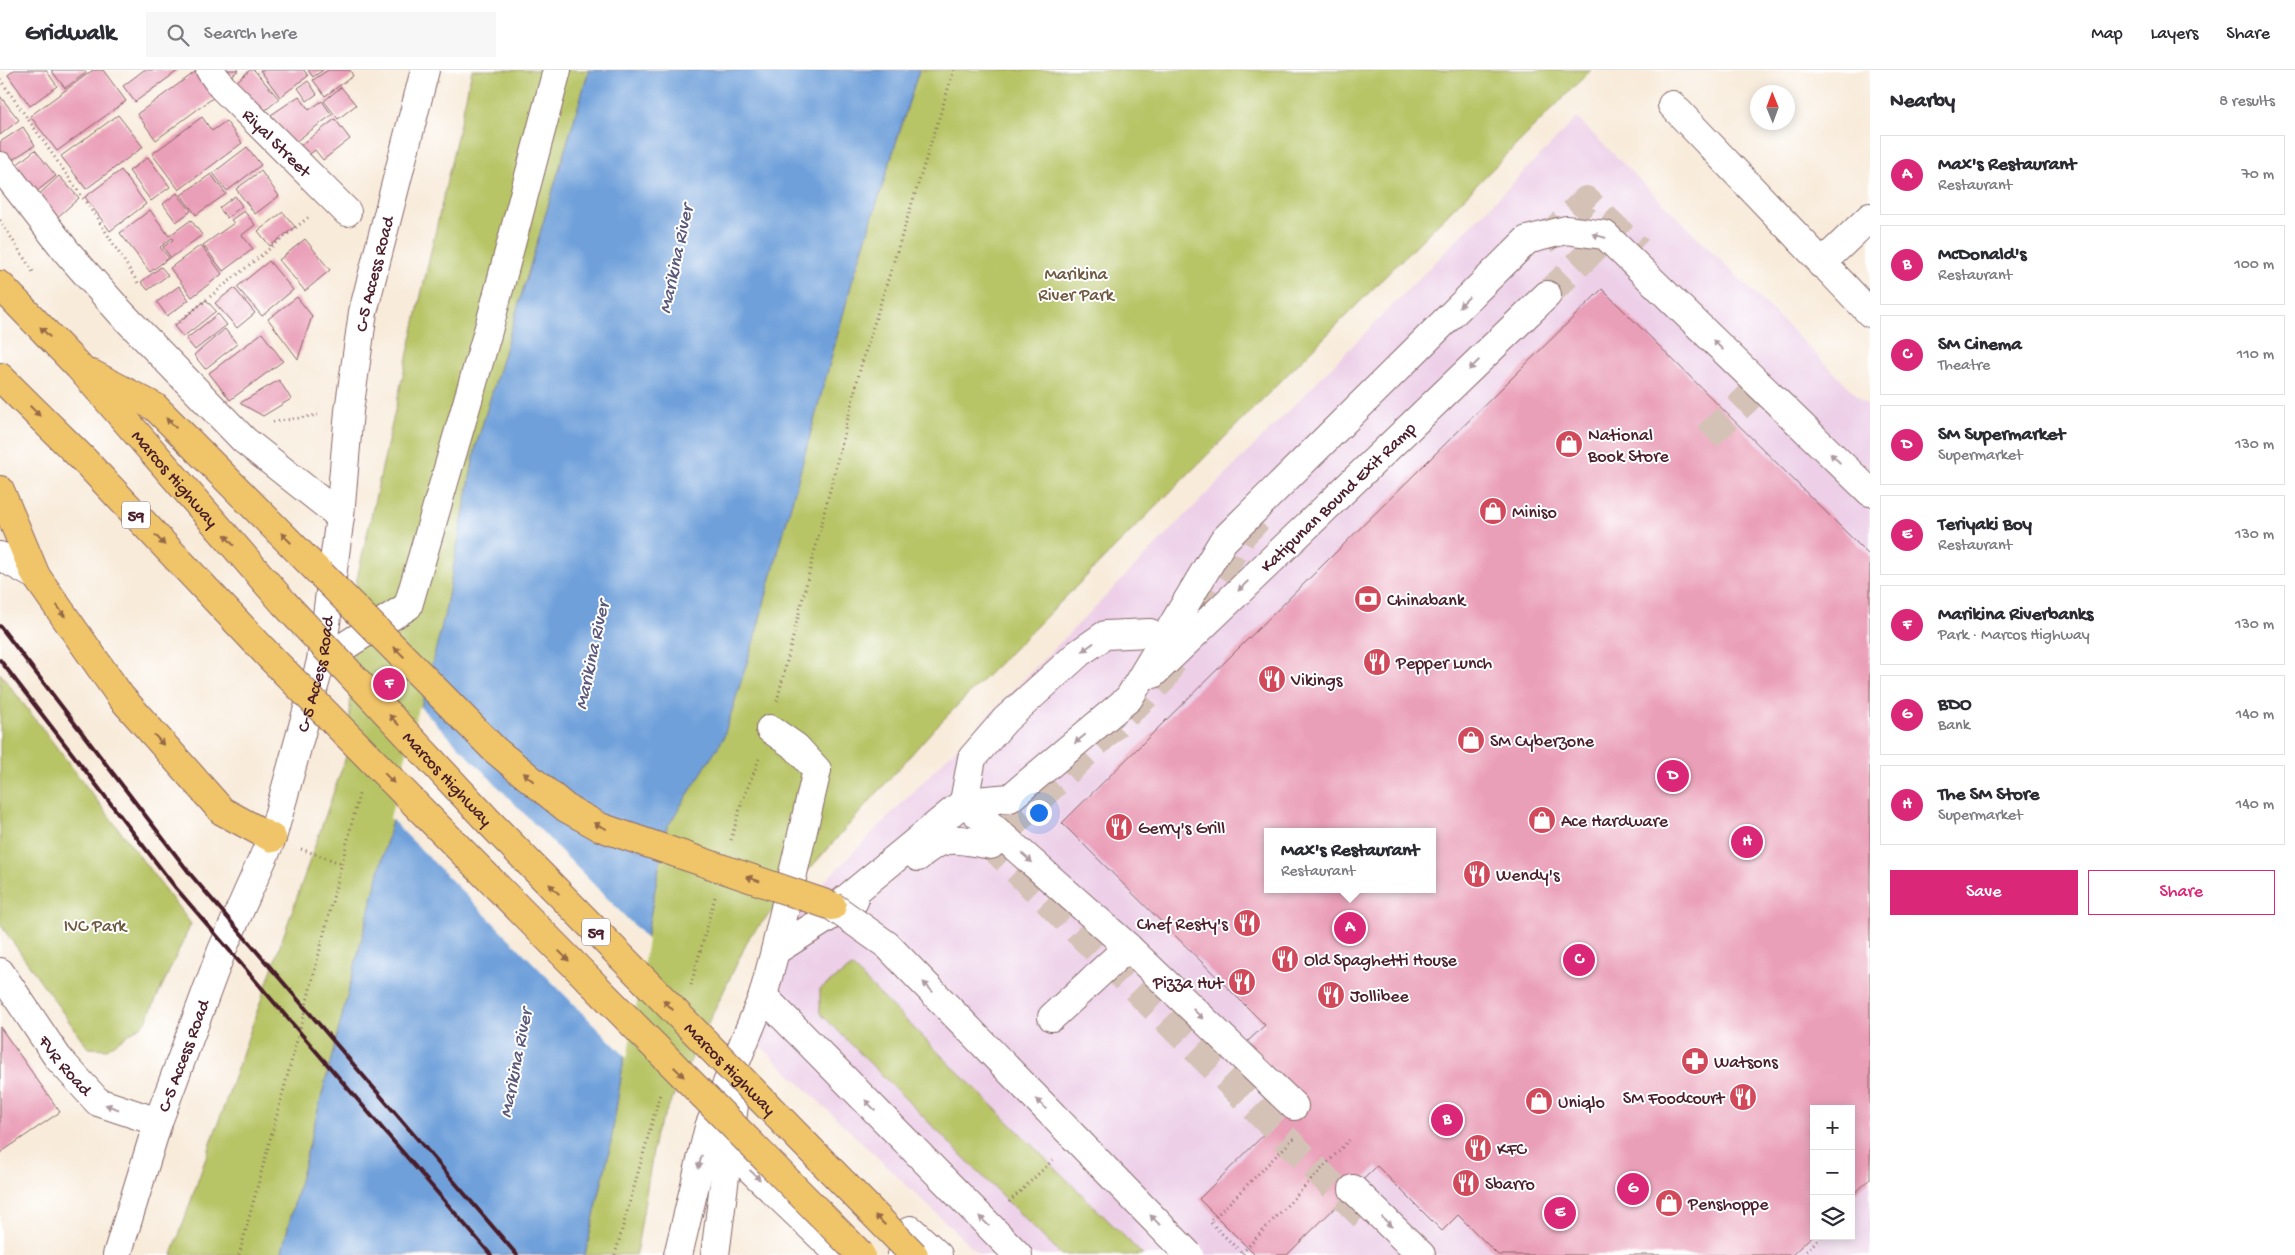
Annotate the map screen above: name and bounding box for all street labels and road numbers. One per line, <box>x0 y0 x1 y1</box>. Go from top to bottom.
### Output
street label: Riyal Street <box>237 105 315 184</box>
street label: C-5 Access Road <box>352 213 400 333</box>
street label: Katipunan Bound Exit Ramp <box>1257 419 1421 578</box>
street label: Marcos Highway <box>126 427 222 533</box>
road number: 59 <box>122 502 150 528</box>
street label: C-5 Access Road <box>294 614 340 735</box>
street label: Marcos Highway <box>397 728 496 832</box>
road number: 59 <box>582 919 610 946</box>
street label: C-5 Access Road <box>155 996 216 1116</box>
street label: Marcos Highway <box>679 1019 779 1121</box>
street label: FVR Road <box>32 1031 96 1102</box>

